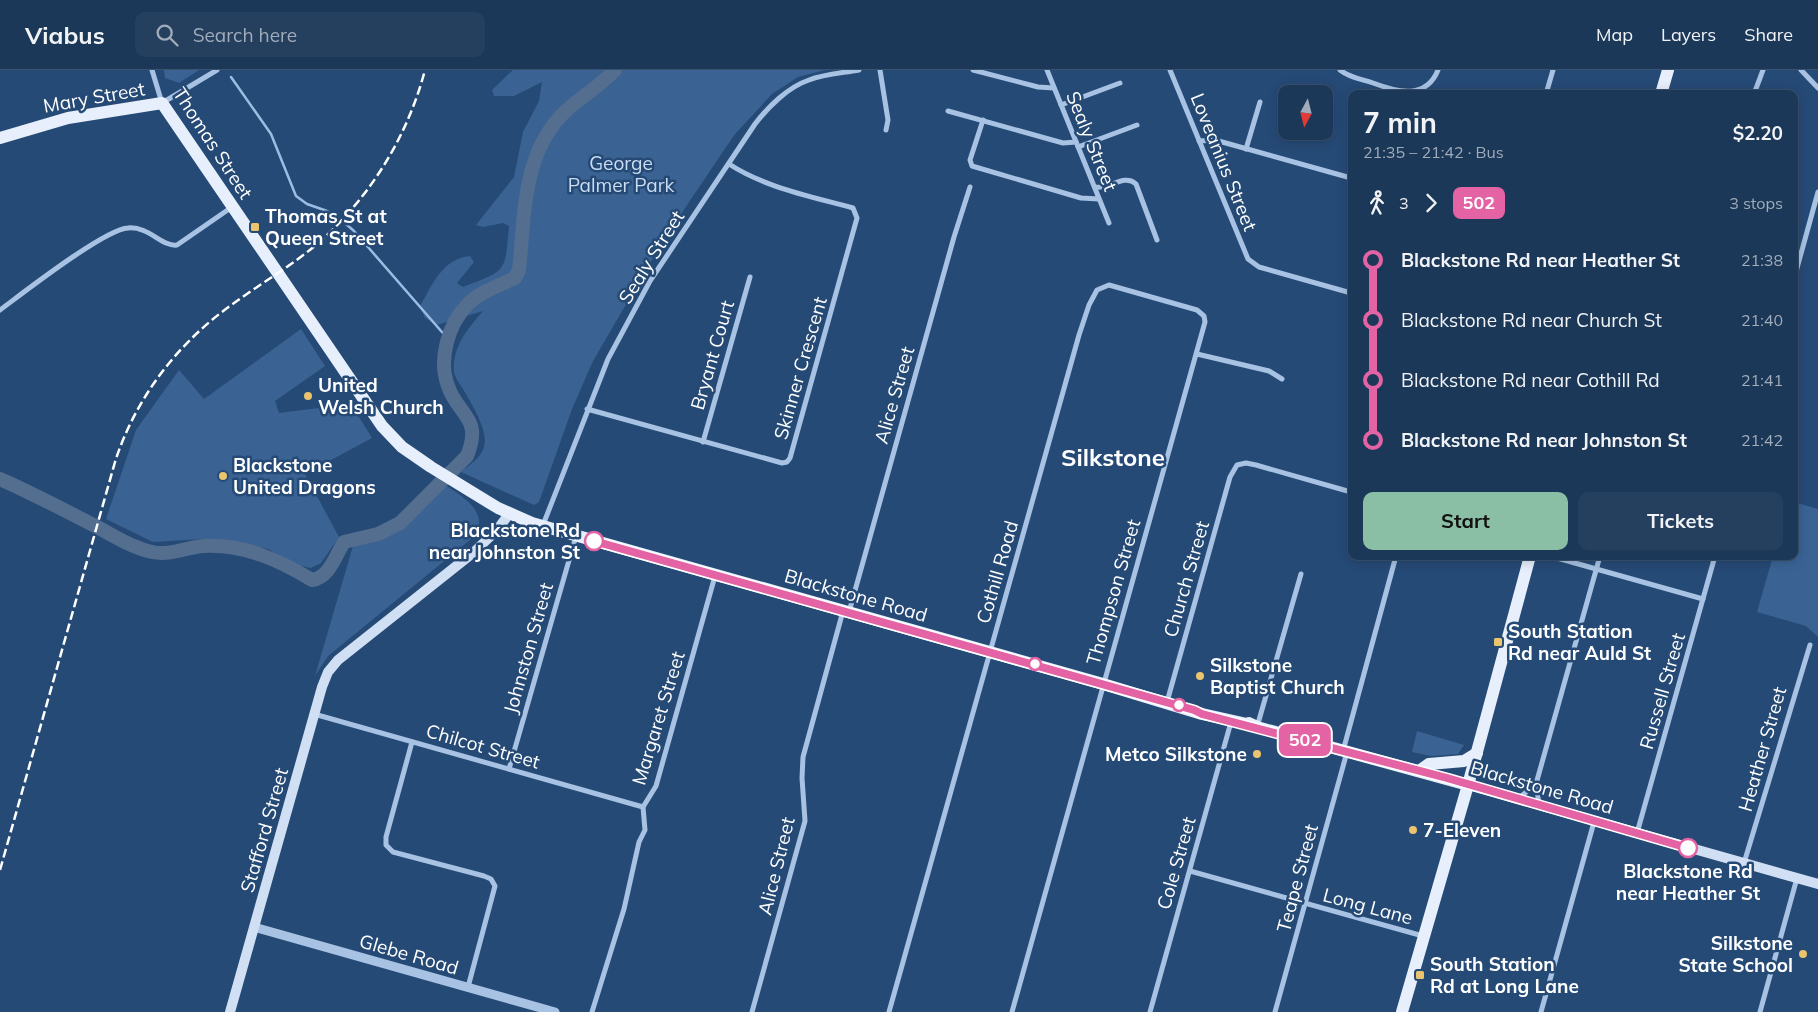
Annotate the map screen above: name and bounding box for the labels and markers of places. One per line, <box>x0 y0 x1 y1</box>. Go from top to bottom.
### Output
place label: Thomas St at Queen Street <box>265 204 387 250</box>
marker: Thomas St at Queen Street <box>249 221 261 233</box>
place label: United Welsh Church <box>318 373 444 419</box>
marker: United Welsh Church <box>302 390 314 402</box>
place label: Blackstone United Dragons <box>233 453 376 499</box>
marker: Blackstone United Dragons <box>217 470 229 482</box>
place label: Blackstone Rd near Johnston St <box>429 518 580 564</box>
marker: Blackstone Rd near Johnston St <box>584 531 604 551</box>
place label: South Station Rd near Auld St <box>1508 619 1651 665</box>
marker: South Station Rd near Auld St <box>1492 636 1504 648</box>
place label: Silkstone Baptist Church <box>1210 653 1345 699</box>
unlabelled marker <box>1028 657 1042 671</box>
marker: Silkstone Baptist Church <box>1194 670 1206 682</box>
unlabelled marker <box>1172 698 1186 712</box>
place label: Metco Silkstone <box>1105 742 1247 766</box>
marker: Metco Silkstone <box>1251 748 1263 760</box>
place label: 7-Eleven <box>1423 818 1501 842</box>
marker: 7-Eleven <box>1407 824 1419 836</box>
marker: Blackstone Rd near Heather St <box>1678 838 1698 858</box>
place label: Blackstone Rd near Heather St <box>1616 859 1760 905</box>
place label: Silkstone State School <box>1678 931 1793 977</box>
marker: Silkstone State School <box>1797 948 1809 960</box>
place label: South Station Rd at Long Lane <box>1430 952 1579 998</box>
marker: South Station Rd at Long Lane <box>1414 969 1426 981</box>

